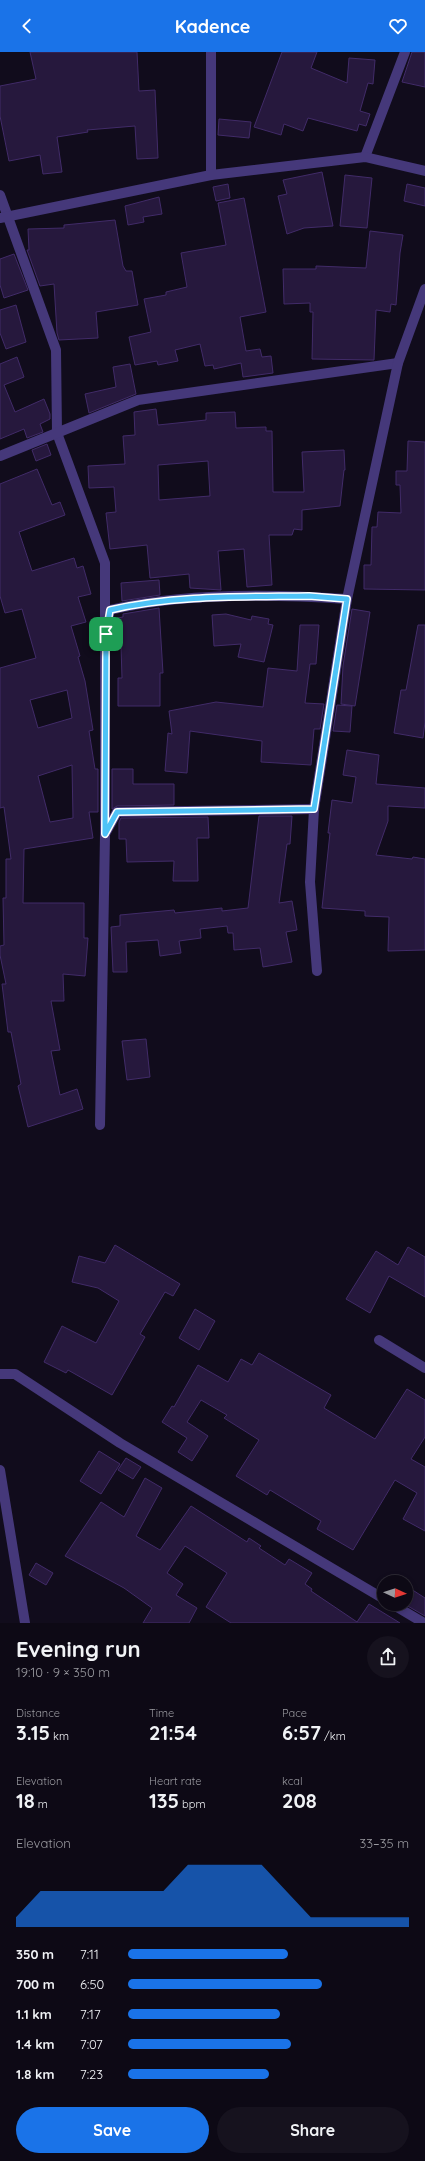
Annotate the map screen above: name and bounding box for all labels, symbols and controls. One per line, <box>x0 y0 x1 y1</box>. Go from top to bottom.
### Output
icon: back <box>16 15 38 37</box>
text: Kadence <box>175 15 250 38</box>
icon: heart <box>387 15 409 37</box>
pin <box>89 617 123 651</box>
icon: arrive <box>95 623 117 645</box>
north arrow <box>377 1575 413 1611</box>
map controls <box>377 1575 413 1611</box>
text: Evening run <box>16 1635 141 1663</box>
button: share <box>367 1636 409 1678</box>
text: 19:10 · 9 × 350 m <box>16 1664 110 1680</box>
text: Distance <box>16 1706 60 1720</box>
text: Time <box>149 1706 174 1720</box>
text: Pace <box>282 1706 307 1720</box>
text: 3.15 <box>16 1720 50 1745</box>
text: 21:54 <box>149 1720 197 1745</box>
text: 6:57 <box>282 1720 321 1745</box>
text: km <box>50 1729 69 1743</box>
text: /km <box>321 1729 346 1743</box>
text: Elevation <box>16 1774 62 1788</box>
text: Heart rate <box>149 1774 201 1788</box>
text: kcal <box>282 1774 303 1788</box>
text: 18 <box>16 1788 35 1813</box>
text: 135 <box>149 1788 179 1813</box>
text: 208 <box>282 1788 317 1813</box>
text: m <box>35 1797 48 1811</box>
text: bpm <box>179 1797 205 1811</box>
text: Elevation <box>16 1835 71 1851</box>
text: 33–35 m <box>359 1835 409 1851</box>
text: 350 m <box>16 1946 54 1962</box>
text: 7:11 <box>80 1946 99 1962</box>
text: 700 m <box>16 1976 55 1992</box>
text: 6:50 <box>80 1976 104 1992</box>
text: 1.1 km <box>16 2006 52 2022</box>
text: 7:17 <box>80 2006 101 2022</box>
text: 1.4 km <box>16 2036 55 2052</box>
text: 7:07 <box>80 2036 103 2052</box>
text: 1.8 km <box>16 2066 54 2082</box>
text: 7:23 <box>80 2066 103 2082</box>
button: Save <box>16 2107 209 2153</box>
button: Share <box>217 2107 409 2153</box>

